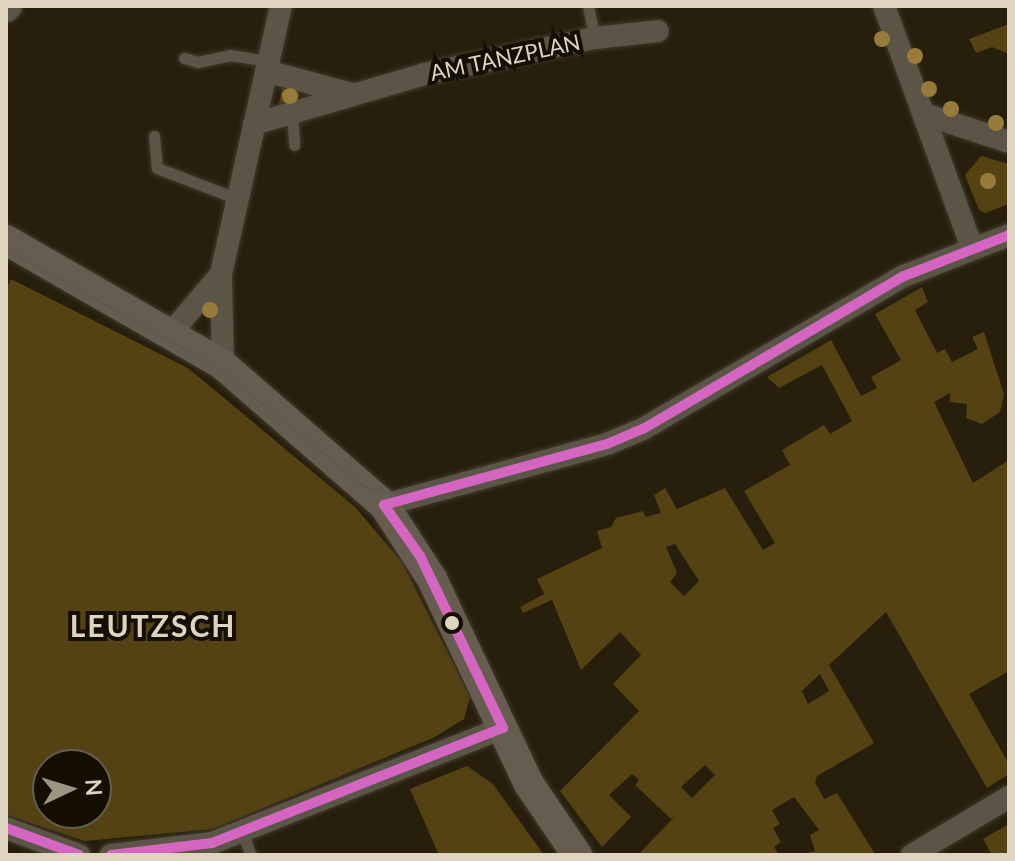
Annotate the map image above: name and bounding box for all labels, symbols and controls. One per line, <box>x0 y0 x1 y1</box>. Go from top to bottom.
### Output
street label: AM TANZPLAN <box>427 28 583 86</box>
district label: LEUTZSCH <box>70 607 236 643</box>
unlabelled marker <box>444 615 460 631</box>
north arrow <box>32 749 112 829</box>
text: N <box>80 778 109 797</box>

